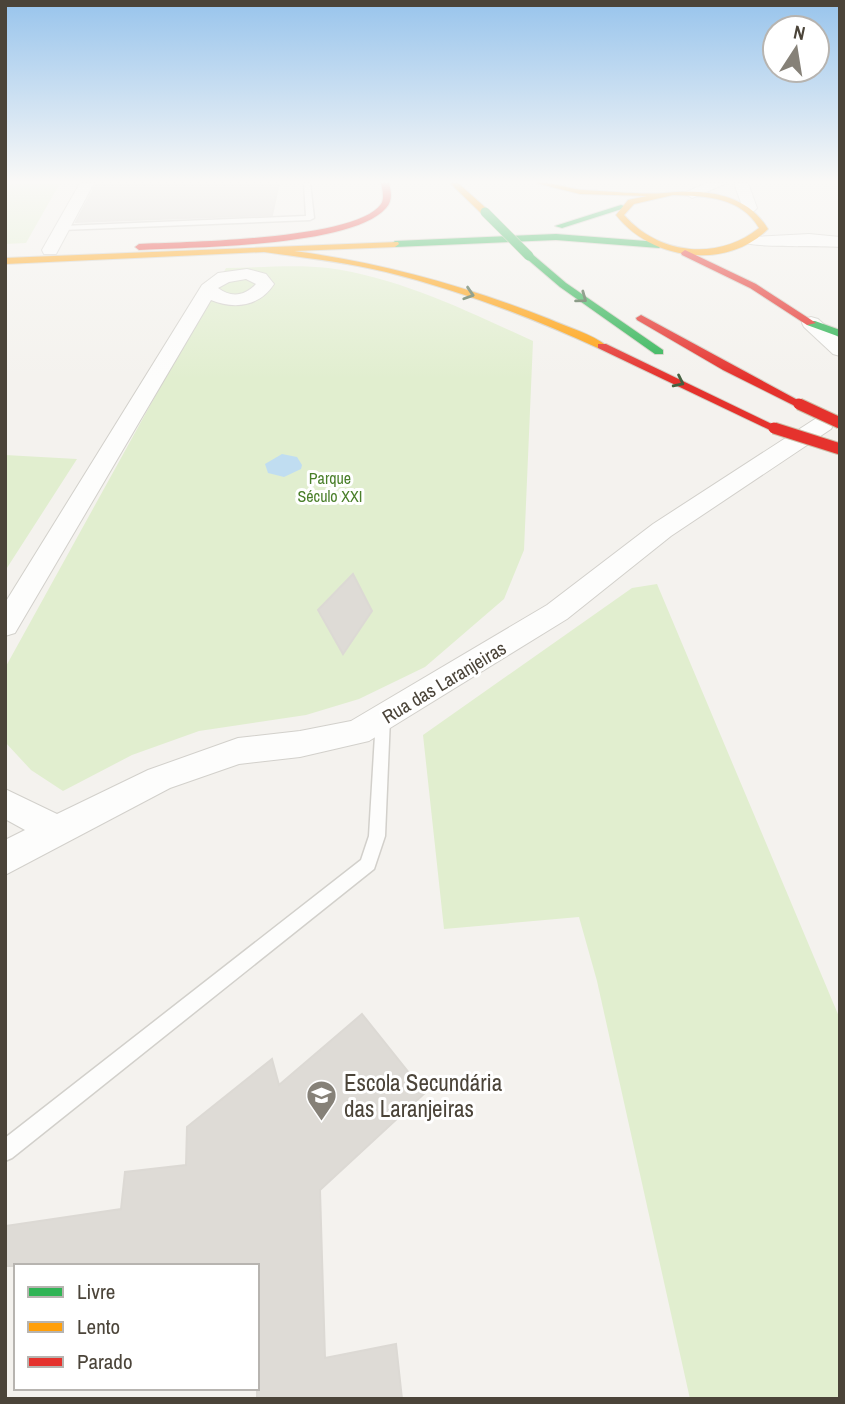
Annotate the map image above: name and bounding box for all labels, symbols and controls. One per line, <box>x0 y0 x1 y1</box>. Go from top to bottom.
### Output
north arrow <box>761 14 831 84</box>
text: N <box>791 18 808 46</box>
one-way arrow <box>463 286 475 300</box>
one-way arrow <box>574 290 587 303</box>
one-way arrow <box>672 374 684 388</box>
park label: Parque Século XXI <box>298 467 362 507</box>
street label: Rua das Laranjeiras <box>377 635 511 729</box>
place label: Escola Secundária das Laranjeiras <box>344 1067 503 1124</box>
school or university icon: Escola Secundária das Laranjeiras <box>304 1079 338 1123</box>
legend <box>14 1264 259 1390</box>
text: Livre <box>77 1277 115 1306</box>
text: Lento <box>77 1312 120 1341</box>
text: Parado <box>77 1347 133 1376</box>

